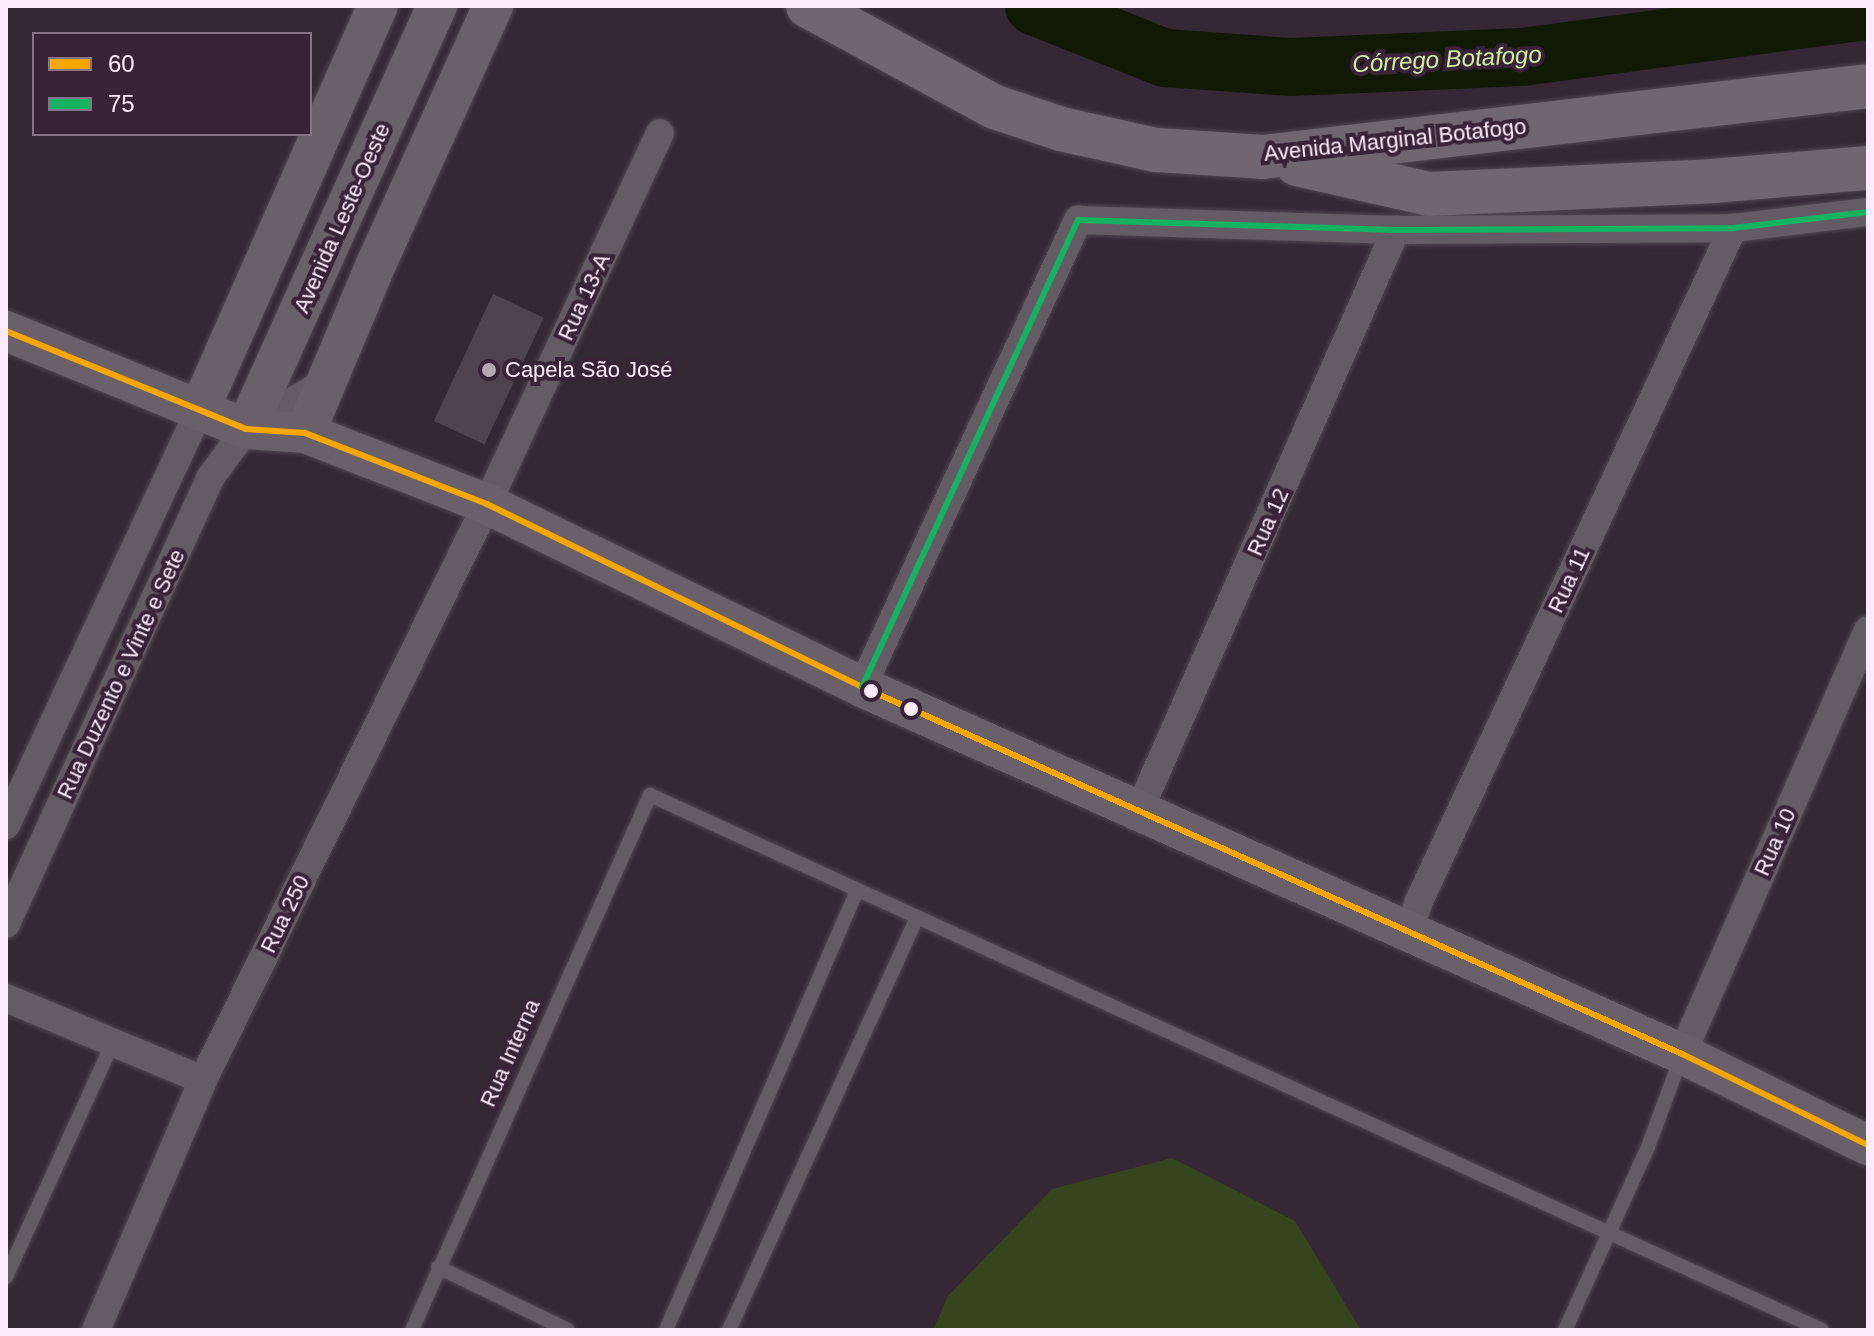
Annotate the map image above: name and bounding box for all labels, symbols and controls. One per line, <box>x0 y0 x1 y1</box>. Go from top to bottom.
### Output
legend <box>32 32 312 136</box>
water label: Córrego Botafogo <box>1352 40 1542 78</box>
text: 60 <box>108 50 135 77</box>
text: 75 <box>108 90 135 117</box>
street label: Avenida Marginal Botafogo <box>1262 113 1528 167</box>
street label: Avenida Leste-Oeste <box>288 119 396 317</box>
street label: Rua 13-A <box>552 249 616 345</box>
place label: Capela São José <box>505 357 673 383</box>
marker: Capela São José <box>480 361 498 379</box>
street label: Rua 12 <box>1242 484 1294 560</box>
street label: Rua 11 <box>1542 543 1596 617</box>
street label: Rua Duzento e Vinte e Sete <box>51 545 191 803</box>
unlabelled marker <box>863 683 879 699</box>
unlabelled marker <box>903 701 919 717</box>
street label: Rua 10 <box>1749 804 1801 880</box>
street label: Rua 250 <box>255 871 315 957</box>
street label: Rua Interna <box>475 995 545 1111</box>

